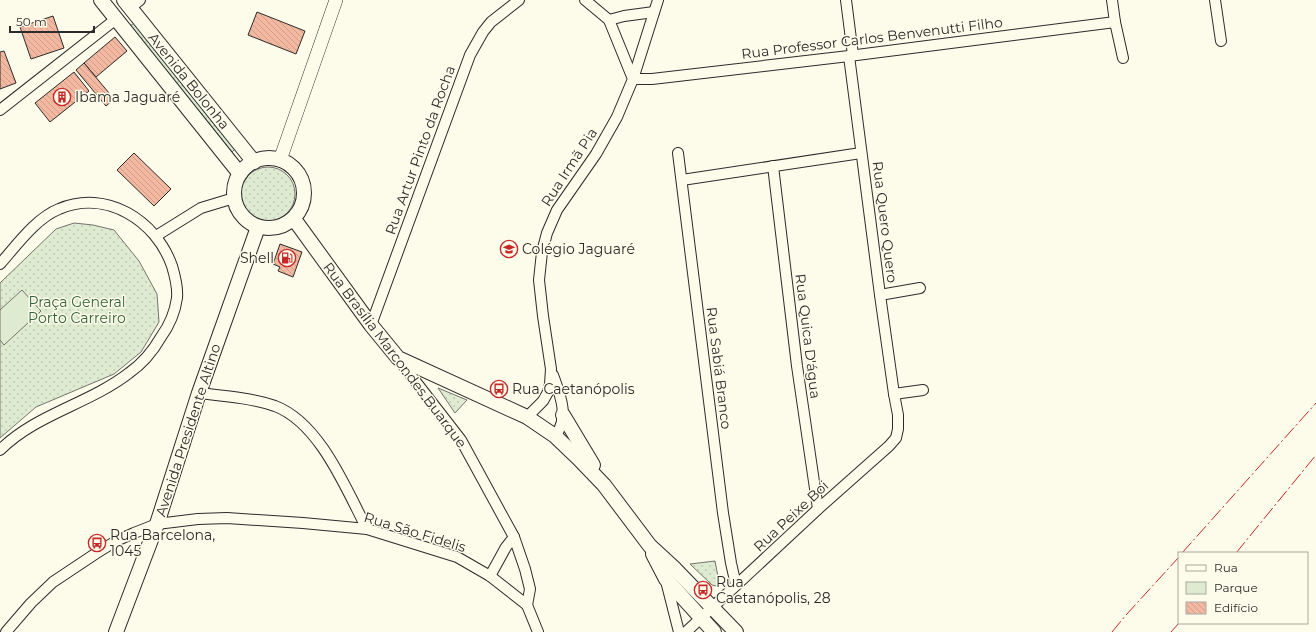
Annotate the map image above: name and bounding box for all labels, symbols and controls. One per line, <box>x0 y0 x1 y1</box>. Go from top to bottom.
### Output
scale bar <box>10 8 94 34</box>
street label: Rua Professor Carlos Benvenutti Filho <box>740 13 1004 63</box>
text: 50 m <box>16 14 47 29</box>
street label: Avenida Bolonha <box>144 29 234 133</box>
street label: Rua Artur Pinto da Rocha <box>381 63 459 237</box>
building icon: Ibama Jaguaré <box>52 87 72 107</box>
place label: Ibama Jaguaré <box>75 88 180 106</box>
street label: Rua Irmã Pia <box>537 124 601 210</box>
street label: Rua Quero Quero <box>869 160 901 284</box>
school or university icon: Colégio Jaguaré <box>499 239 519 259</box>
place label: Colégio Jaguaré <box>522 240 635 258</box>
fuel station icon: Shell <box>277 248 297 268</box>
place label: Shell <box>240 249 274 267</box>
street label: Rua Brasília Marcondes Buarque <box>319 259 471 451</box>
street label: Rua Quica D'água <box>791 272 825 400</box>
park label: Praça General Porto Carreiro <box>28 293 126 327</box>
street label: Rua Sabiá Branco <box>703 306 735 431</box>
street label: Avenida Presidente Altino <box>152 341 225 519</box>
bus stop icon: Rua Caetanópolis <box>489 379 509 399</box>
place label: Rua Caetanópolis <box>512 380 635 398</box>
street label: Rua Peixe Boi <box>750 477 832 555</box>
street label: Rua São Fidelis <box>362 508 468 556</box>
place label: Rua Barcelona, 1045 <box>110 526 215 560</box>
bus stop icon: Rua Barcelona, 1045 <box>87 533 107 553</box>
legend <box>1178 552 1308 624</box>
text: Rua <box>1214 560 1238 575</box>
place label: Rua Caetanópolis, 28 <box>716 573 831 607</box>
bus stop icon: Rua Caetanópolis, 28 <box>693 580 713 600</box>
text: Parque <box>1214 580 1258 595</box>
text: Edifício <box>1214 600 1258 615</box>

